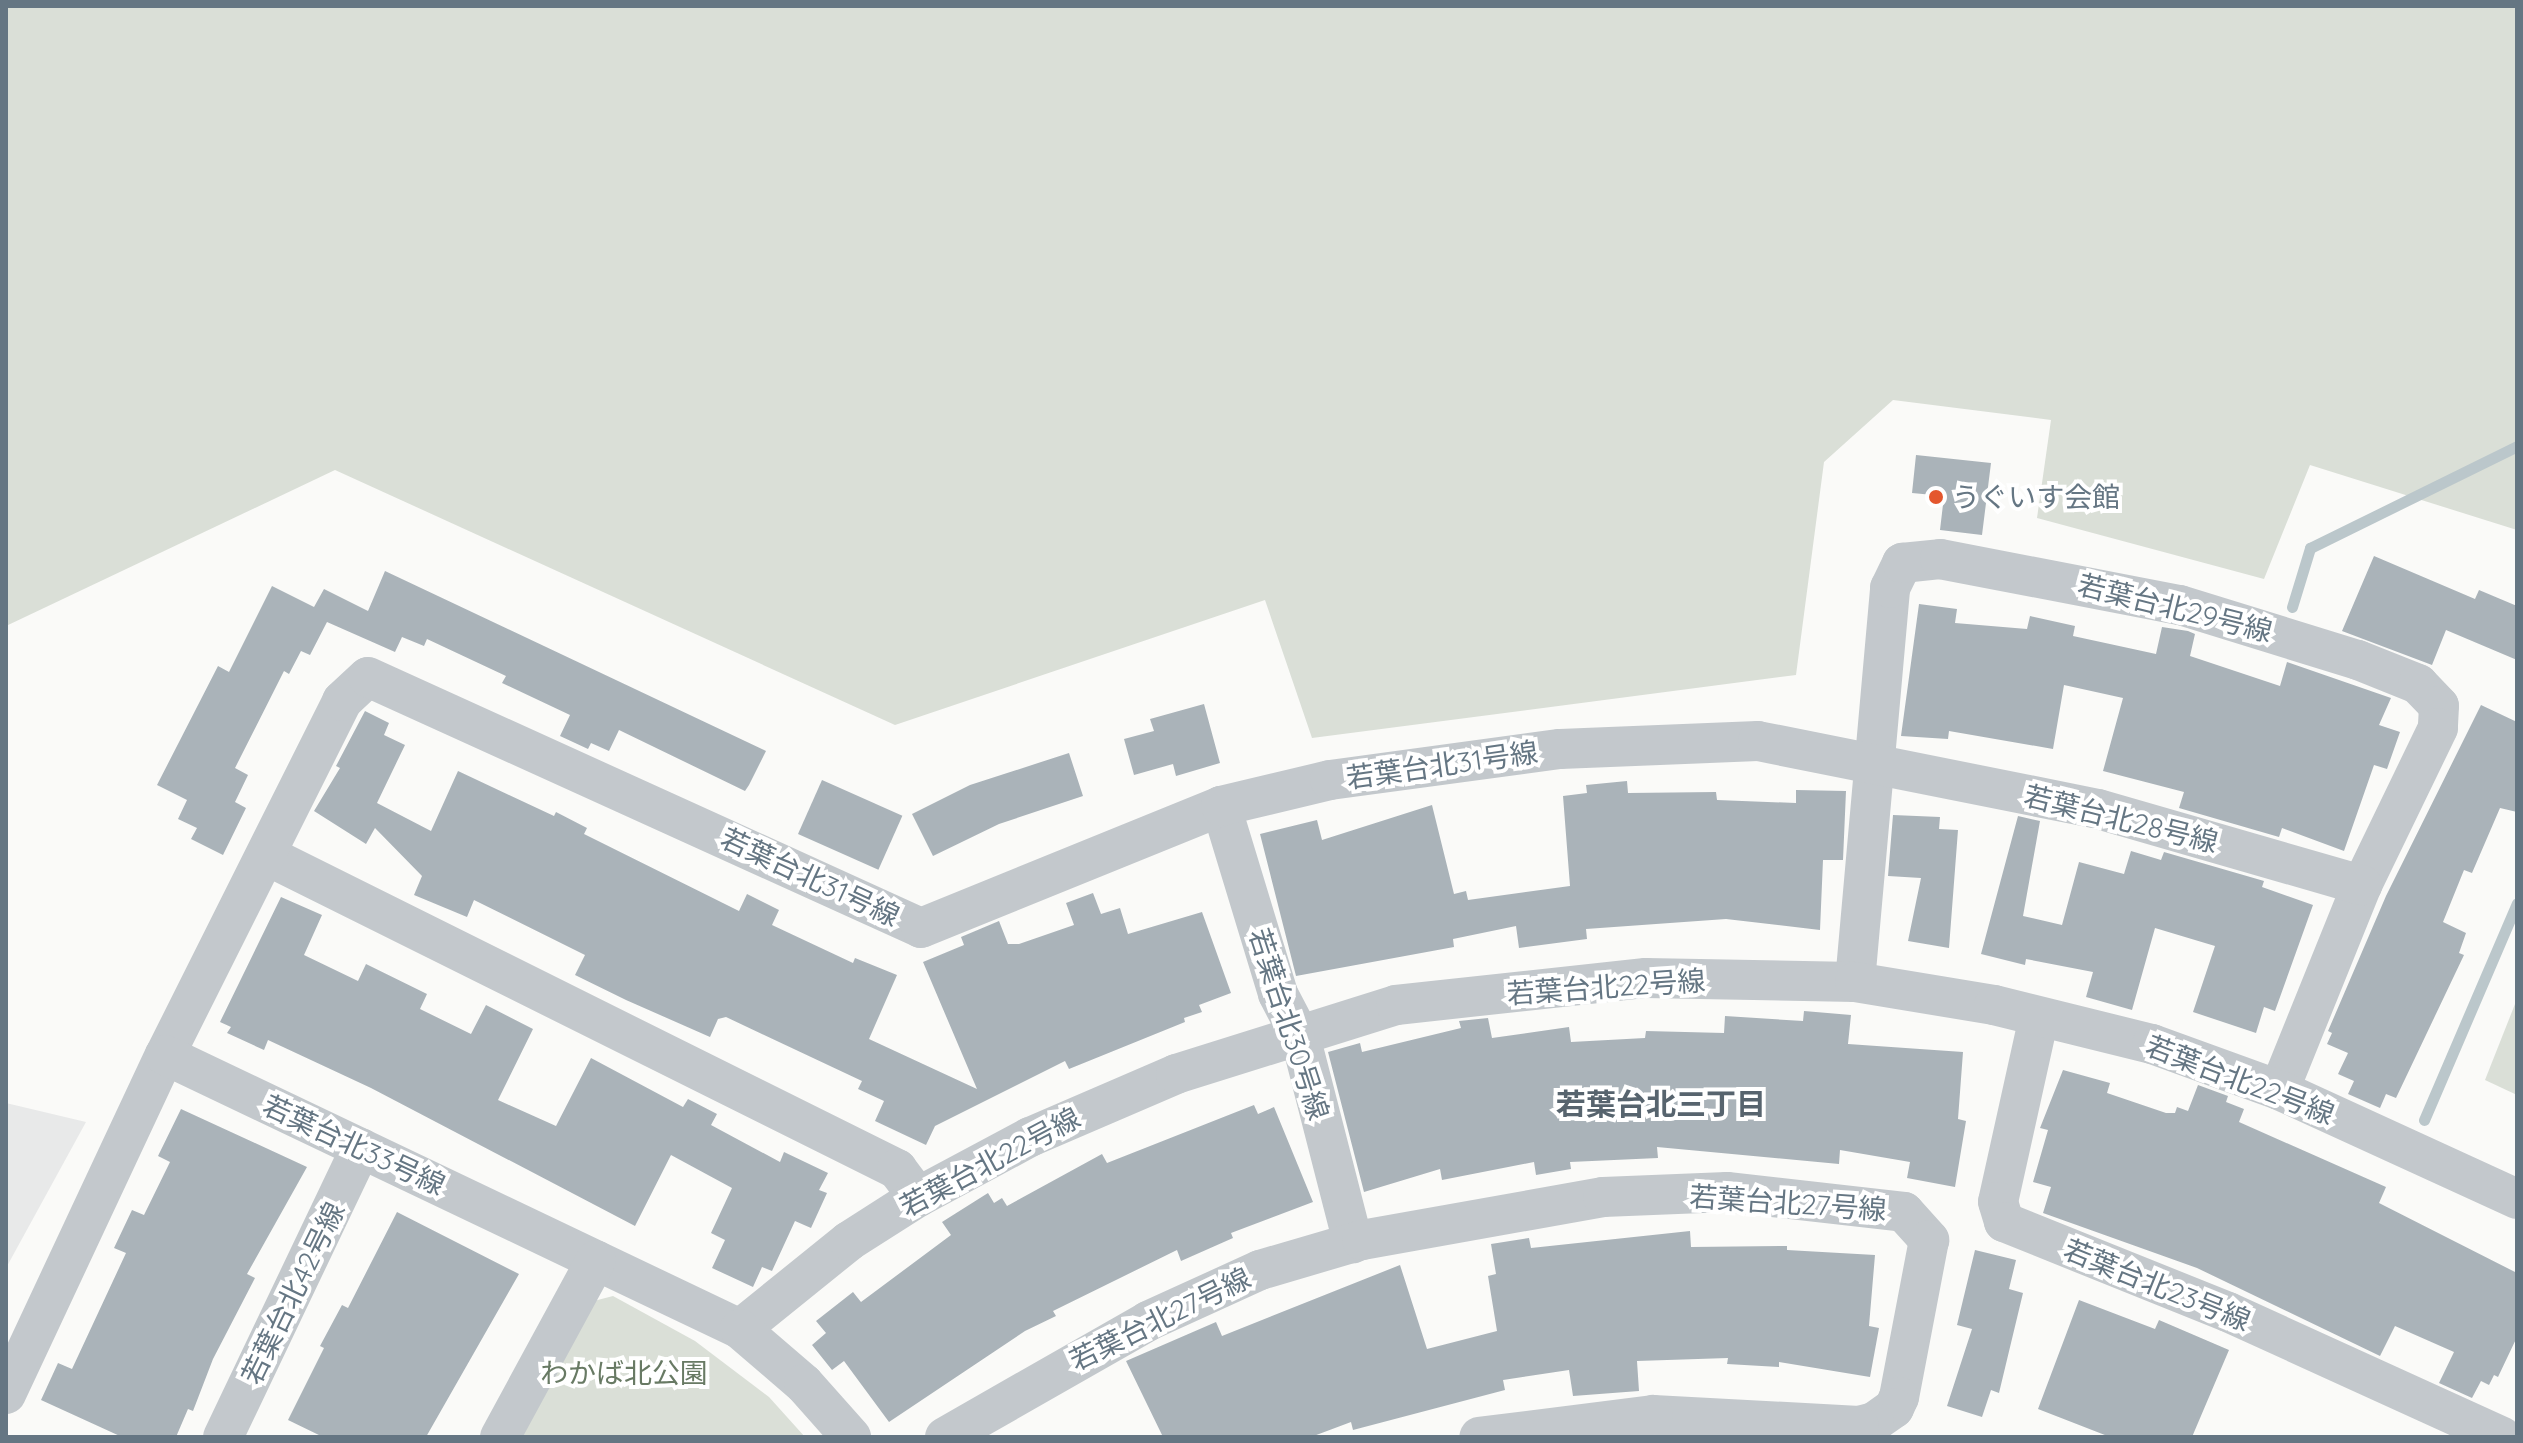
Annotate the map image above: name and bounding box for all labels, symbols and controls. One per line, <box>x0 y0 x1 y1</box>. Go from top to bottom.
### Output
place label: うぐいす会館 <box>1952 480 2120 514</box>
marker: うぐいす会館 <box>1927 488 1945 506</box>
street label: 若葉台北29号線 <box>2074 568 2276 648</box>
street label: 若葉台北31号線 <box>1344 735 1540 795</box>
street label: 若葉台北28号線 <box>2021 779 2221 859</box>
street label: 若葉台北31号線 <box>715 821 905 933</box>
street label: 若葉台北30号線 <box>1242 924 1336 1124</box>
street label: 若葉台北22号線 <box>1506 963 1706 1011</box>
street label: 若葉台北22号線 <box>2141 1029 2339 1131</box>
district label: 若葉台北三丁目 <box>1556 1086 1766 1122</box>
street label: 若葉台北33号線 <box>257 1088 451 1202</box>
street label: 若葉台北22号線 <box>894 1100 1086 1224</box>
street label: 若葉台北27号線 <box>1688 1179 1888 1227</box>
street label: 若葉台北42号線 <box>234 1197 352 1389</box>
street label: 若葉台北23号線 <box>2059 1232 2255 1338</box>
street label: 若葉台北27号線 <box>1064 1261 1256 1377</box>
park label: わかば北公園 <box>540 1356 708 1390</box>

